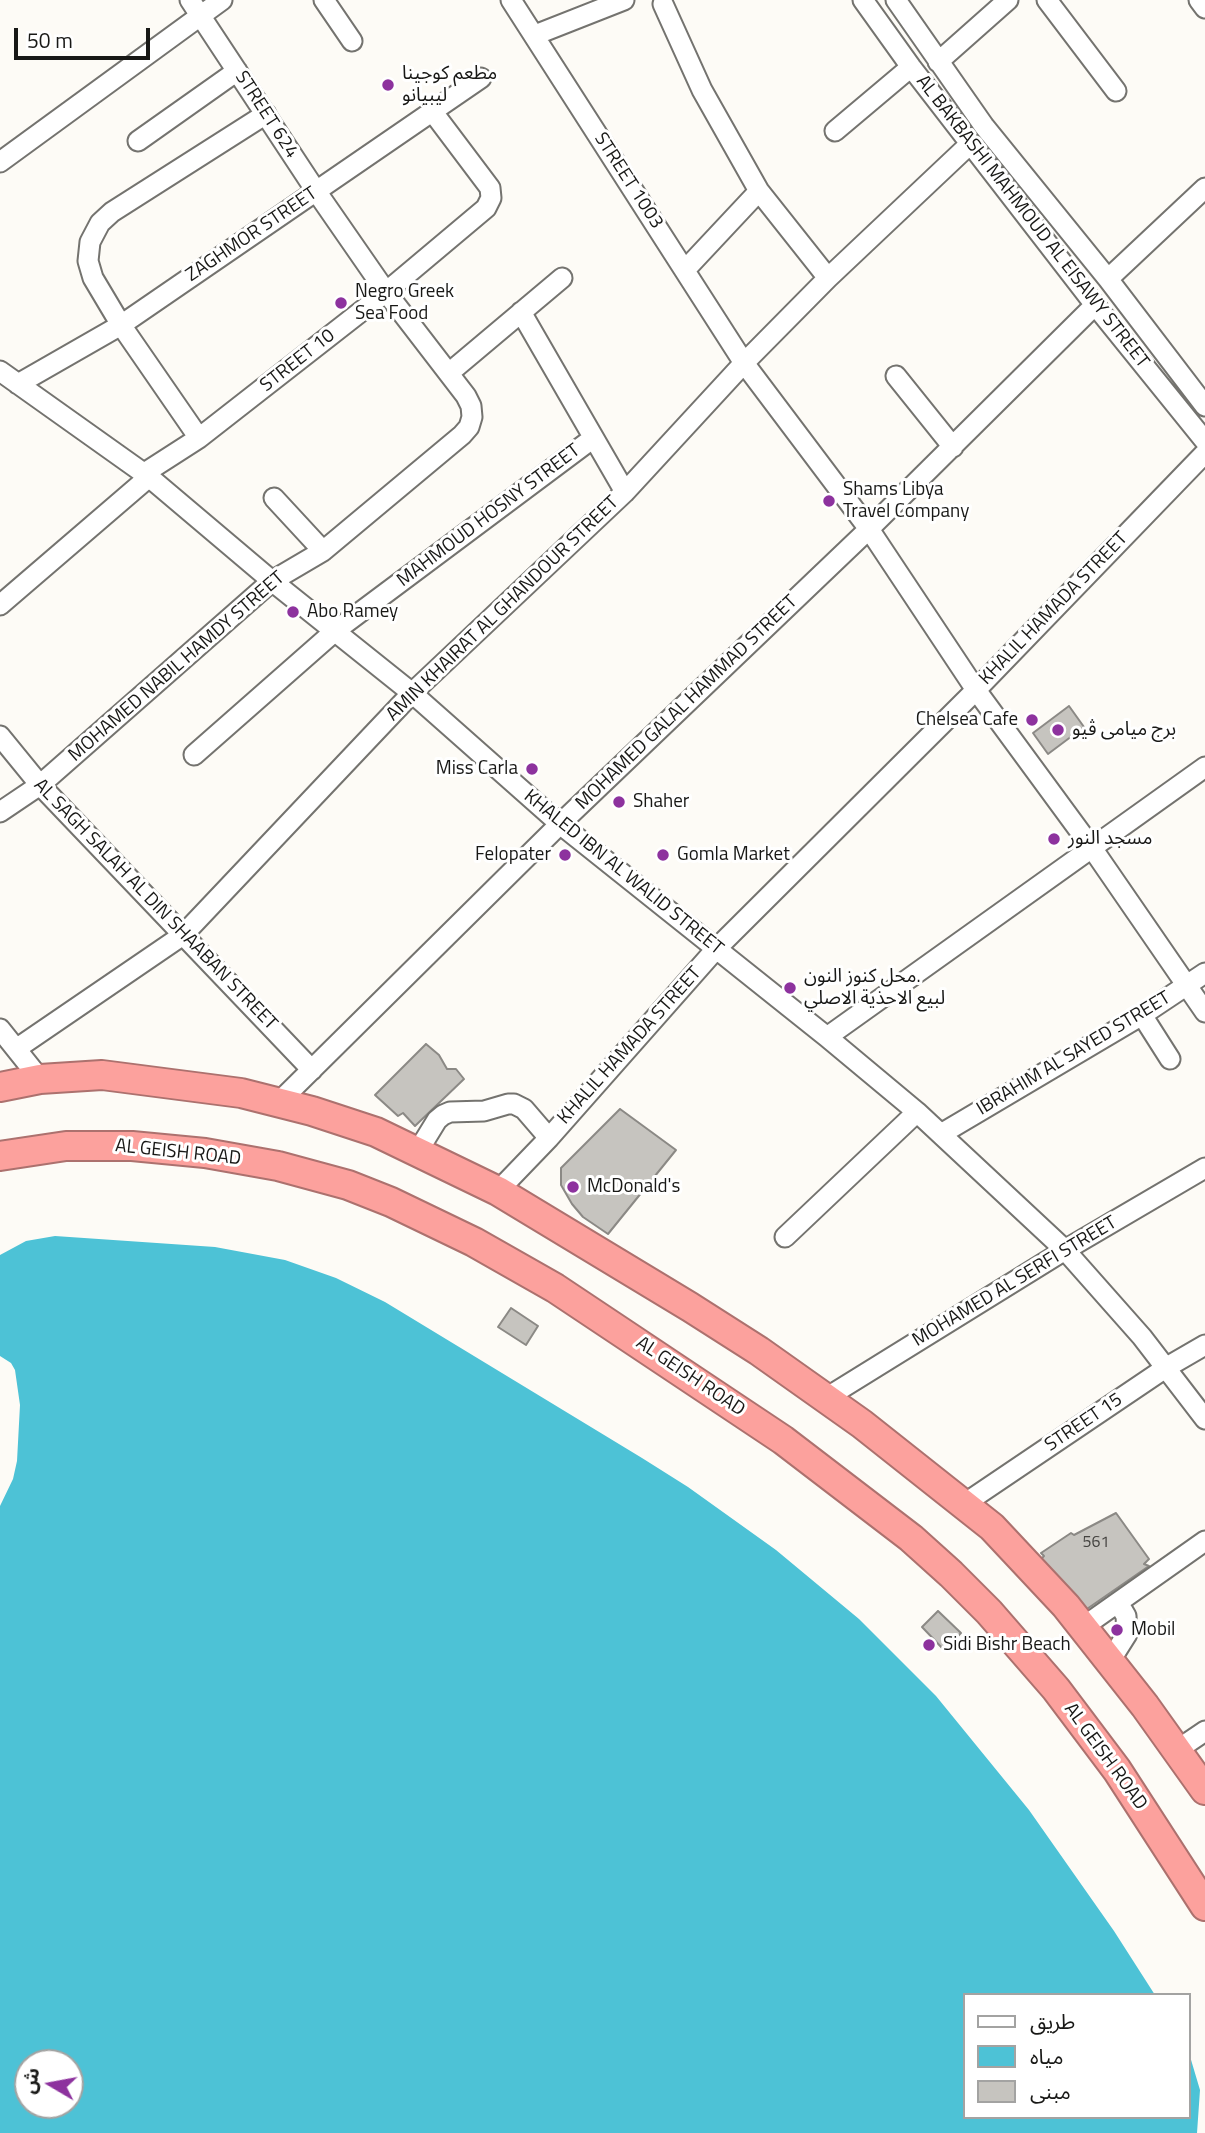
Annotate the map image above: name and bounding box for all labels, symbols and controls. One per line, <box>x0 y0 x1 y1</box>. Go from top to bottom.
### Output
scale bar <box>18 14 154 58</box>
text: 50 m <box>27 24 73 56</box>
place label: مطعم كوجينا ليبيانو <box>402 63 497 107</box>
street label: STREET 624 <box>229 67 303 163</box>
street label: AL BAKBASHI MAHMOUD AL EISAWY STREET <box>911 71 1153 373</box>
marker: مطعم كوجينا ليبيانو <box>380 77 396 93</box>
street label: STREET 1003 <box>589 129 667 233</box>
street label: ZAGHMOR STREET <box>182 183 322 287</box>
place label: Negro Greek Sea Food <box>355 281 454 325</box>
marker: Negro Greek Sea Food <box>333 295 349 311</box>
street label: STREET 10 <box>256 325 340 397</box>
street label: MAHMOUD HOSNY STREET <box>393 440 585 592</box>
place label: Shams Libya Travel Company <box>843 479 969 523</box>
street label: AMIN KHAIRAT AL GHANDOUR STREET <box>382 492 624 726</box>
marker: Shams Libya Travel Company <box>821 493 837 509</box>
street label: KHALIL HAMADA STREET <box>975 528 1133 690</box>
street label: MOHAMED NABIL HAMDY STREET <box>64 567 290 767</box>
street label: MOHAMED GALAL HAMMAD STREET <box>571 591 803 815</box>
place label: Abo Ramey <box>307 601 398 623</box>
marker: Abo Ramey <box>285 604 301 620</box>
place label: Chelsea Cafe <box>916 709 1018 731</box>
marker: Chelsea Cafe <box>1024 712 1040 728</box>
place label: برج ميامى ڤيو <box>1072 719 1176 741</box>
marker: برج ميامى ڤيو <box>1050 722 1066 738</box>
place label: Miss Carla <box>436 758 518 780</box>
marker: Miss Carla <box>524 761 540 777</box>
street label: AL SAGH SALAH AL DIN SHAABAN STREET <box>29 775 281 1035</box>
street label: KHALED IBN AL WALID STREET <box>519 785 727 961</box>
place label: Shaher <box>633 791 689 813</box>
marker: Shaher <box>611 794 627 810</box>
place label: مسجد النور <box>1068 828 1152 850</box>
marker: مسجد النور <box>1046 831 1062 847</box>
place label: Felopater <box>475 844 551 866</box>
place label: Gomla Market <box>677 844 790 866</box>
marker: Felopater <box>557 847 573 863</box>
marker: Gomla Market <box>655 847 671 863</box>
street label: KHALIL HAMADA STREET <box>553 963 707 1129</box>
place label: محل كنوز النون. لبيع الاحذية الاصلي <box>804 966 945 1010</box>
marker: محل كنوز النون. لبيع الاحذية الاصلي <box>782 980 798 996</box>
street label: IBRAHIM AL SAYED STREET <box>973 987 1175 1121</box>
street label: AL GEISH ROAD <box>114 1135 242 1171</box>
place label: McDonald's <box>587 1176 680 1198</box>
marker: McDonald's <box>565 1179 581 1195</box>
street label: MOHAMED AL SERFI STREET <box>909 1212 1121 1352</box>
street label: AL GEISH ROAD <box>631 1332 749 1422</box>
street label: STREET 15 <box>1041 1389 1127 1457</box>
house number: 561 <box>1083 1533 1109 1553</box>
place label: Mobil <box>1131 1619 1175 1641</box>
marker: Mobil <box>1109 1622 1125 1638</box>
place label: Sidi Bishr Beach <box>943 1634 1071 1656</box>
marker: Sidi Bishr Beach <box>921 1637 937 1653</box>
street label: AL GEISH ROAD <box>1059 1699 1151 1815</box>
legend <box>964 1993 1191 2119</box>
text: طريق <box>1030 2005 1075 2037</box>
text: مياه <box>1030 2040 1063 2072</box>
north arrow <box>14 2049 84 2119</box>
text: ش <box>13 2065 46 2096</box>
text: مبنى <box>1030 2075 1071 2107</box>

